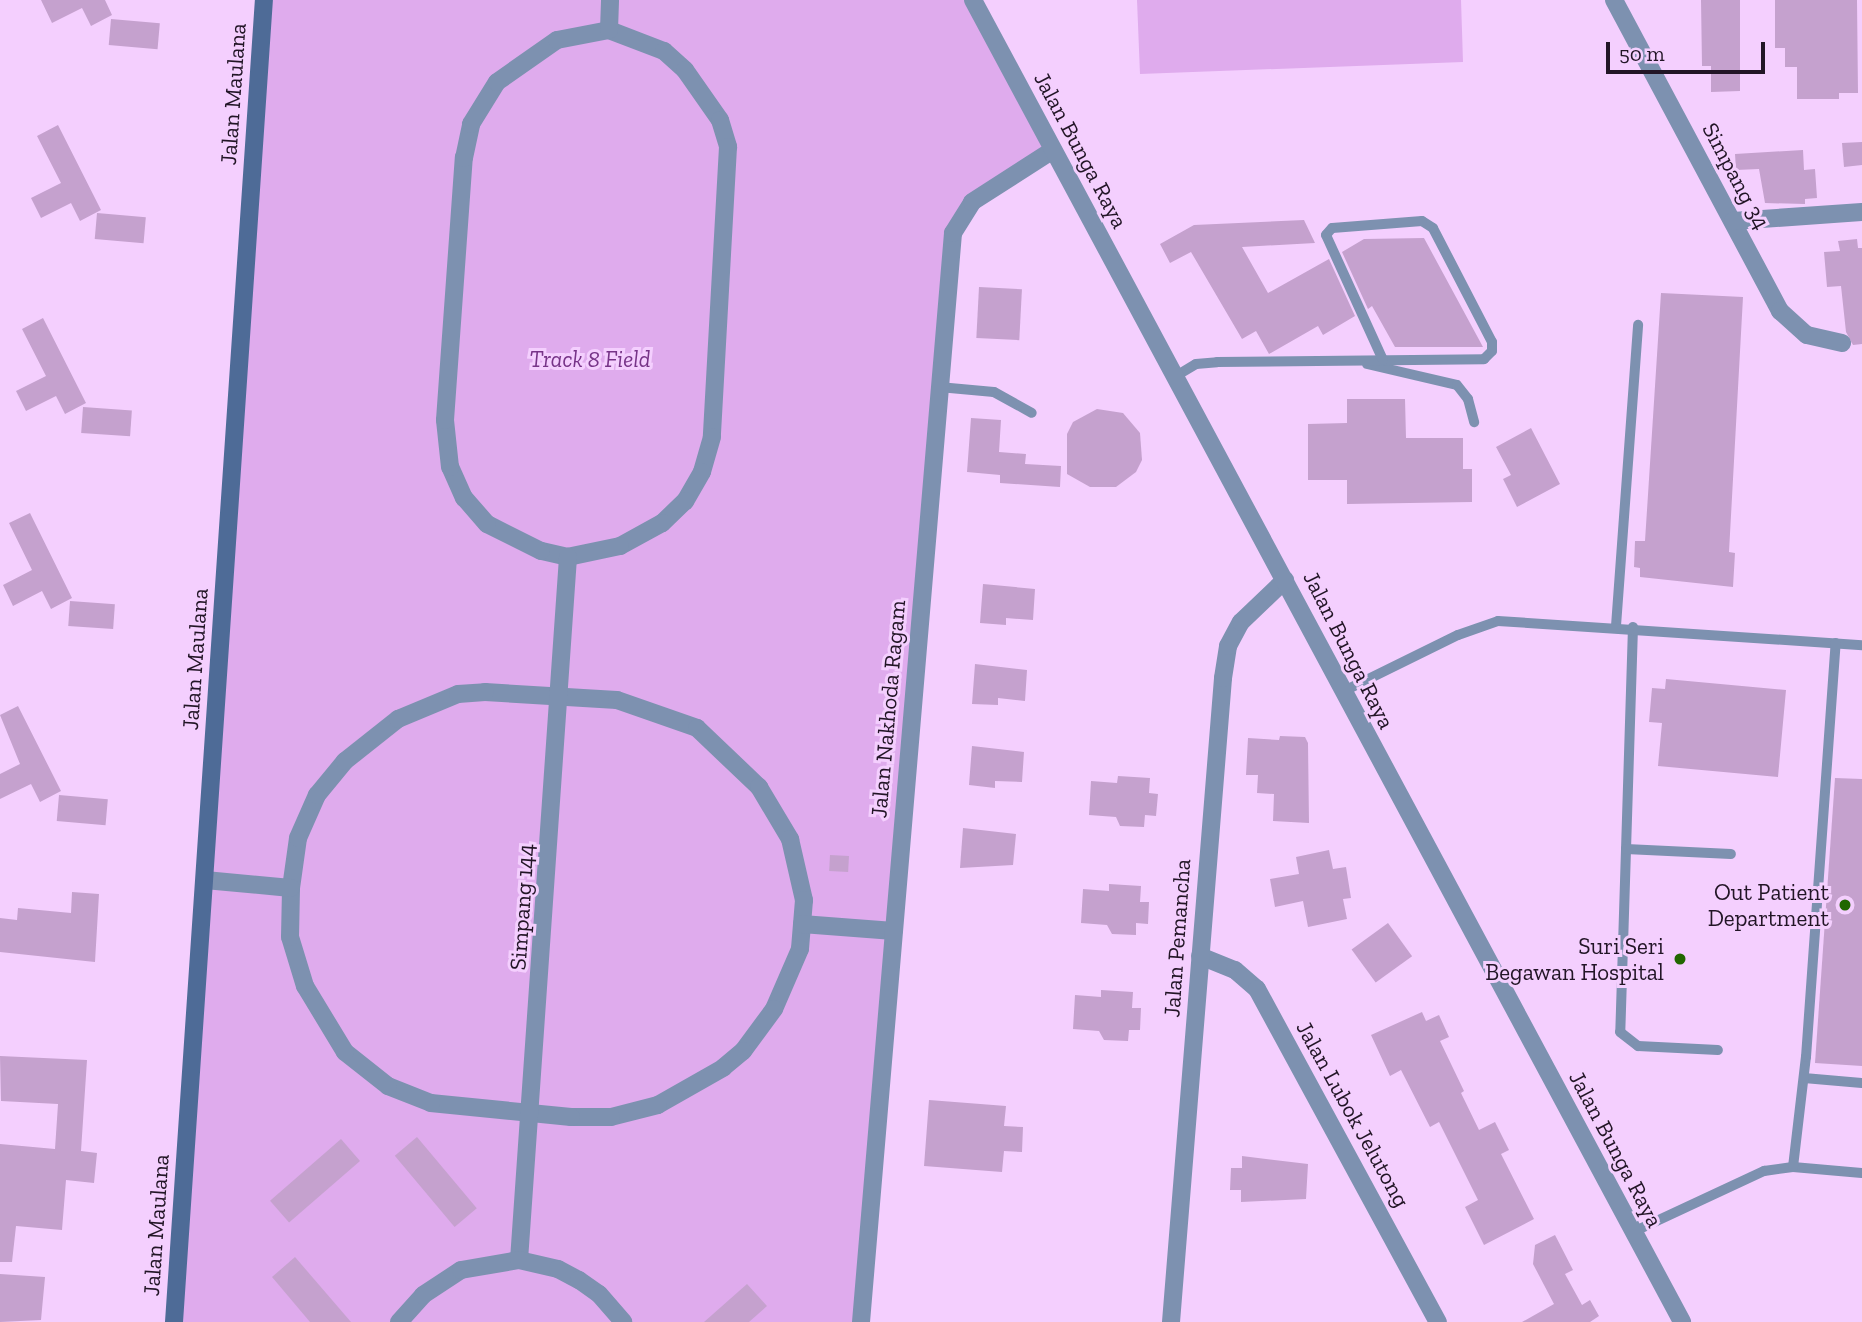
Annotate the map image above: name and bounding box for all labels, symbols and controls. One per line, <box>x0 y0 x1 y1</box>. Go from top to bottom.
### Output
street label: Jalan Maulana <box>214 22 252 166</box>
scale bar <box>1610 28 1769 72</box>
text: 50 m <box>1619 41 1665 66</box>
street label: Jalan Bunga Raya <box>1028 67 1134 233</box>
street label: Simpang 34 <box>1696 118 1776 234</box>
park label: Track 8 Field <box>529 345 651 373</box>
street label: Jalan Bunga Raya <box>1297 567 1401 733</box>
street label: Jalan Maulana <box>176 587 214 731</box>
street label: Jalan Nakhoda Ragam <box>865 599 911 819</box>
street label: Simpang 144 <box>504 843 540 971</box>
street label: Jalan Pemancha <box>1158 858 1196 1018</box>
place label: Out Patient Department <box>1708 878 1829 932</box>
marker: Out Patient Department <box>1835 895 1855 915</box>
place label: Suri Seri Begawan Hospital <box>1485 932 1664 986</box>
marker: Suri Seri Begawan Hospital <box>1670 949 1690 969</box>
street label: Jalan Lubok Jelutong <box>1290 1016 1416 1212</box>
street label: Jalan Bunga Raya <box>1563 1066 1669 1232</box>
street label: Jalan Maulana <box>137 1153 175 1297</box>

